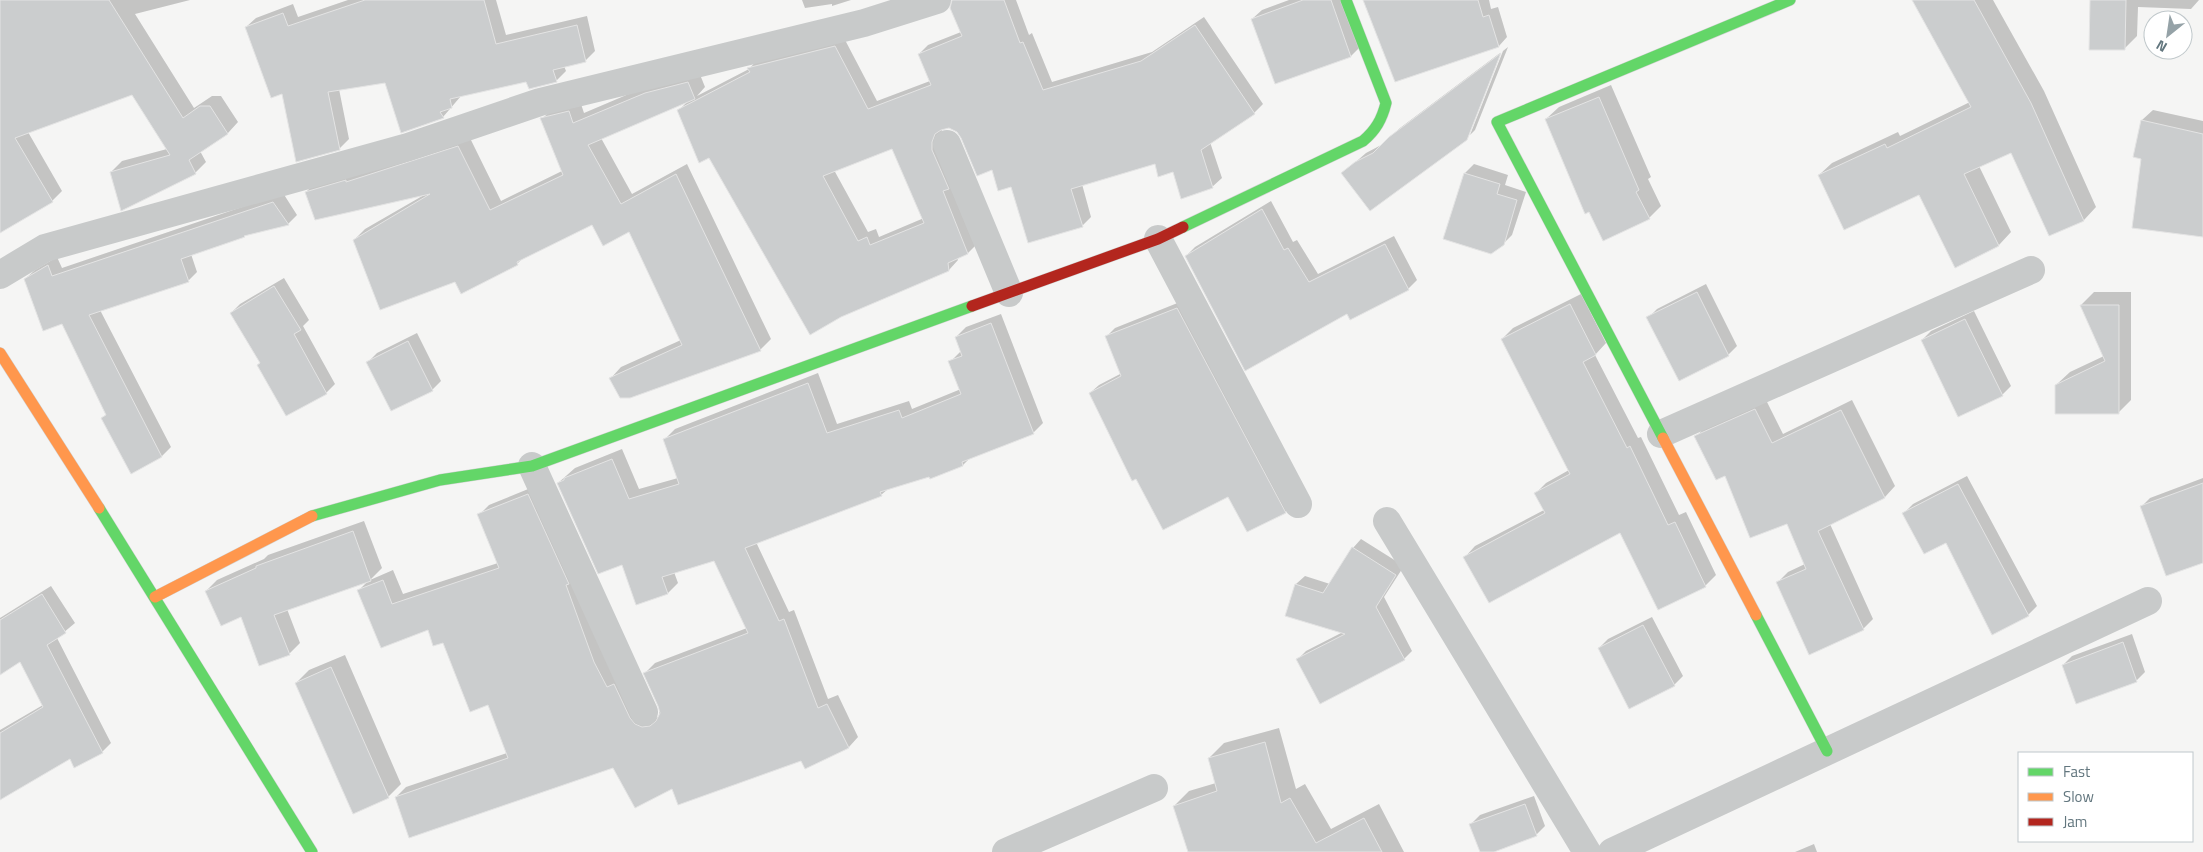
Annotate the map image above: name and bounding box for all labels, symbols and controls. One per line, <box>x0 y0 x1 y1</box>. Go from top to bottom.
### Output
north arrow <box>2143 10 2193 60</box>
text: N <box>2152 35 2171 58</box>
legend <box>2018 752 2193 842</box>
text: Fast <box>2063 760 2091 783</box>
text: Slow <box>2063 785 2094 808</box>
text: Jam <box>2063 810 2087 833</box>

